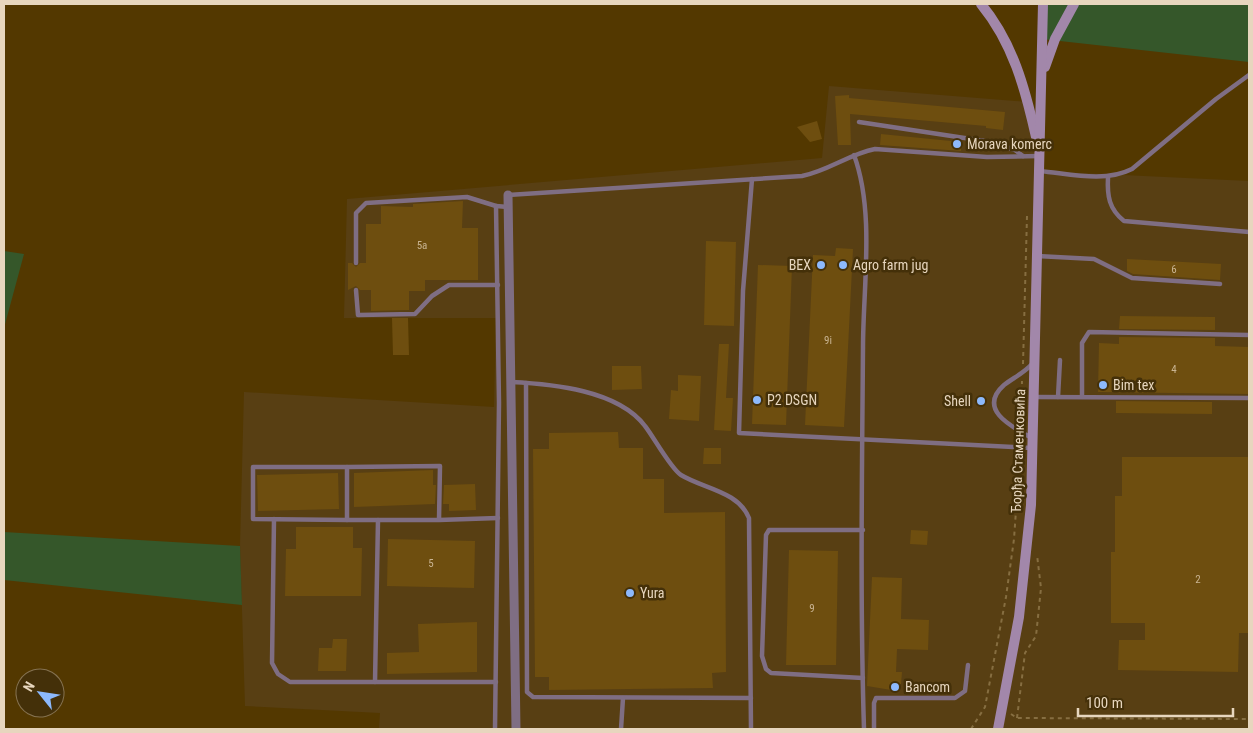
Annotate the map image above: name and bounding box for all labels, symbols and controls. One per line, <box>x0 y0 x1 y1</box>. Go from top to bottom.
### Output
place label: Morava komerc <box>967 136 1052 152</box>
marker: Morava komerc <box>951 138 963 150</box>
house number: 5a <box>417 239 427 252</box>
place label: BEX <box>789 257 811 273</box>
place label: Agro farm jug <box>853 257 928 273</box>
marker: BEX <box>815 259 827 271</box>
marker: Agro farm jug <box>837 259 849 271</box>
house number: 6 <box>1171 263 1177 276</box>
house number: 9i <box>824 334 832 347</box>
house number: 4 <box>1171 363 1177 376</box>
place label: Bim tex <box>1113 377 1154 393</box>
marker: Bim tex <box>1097 379 1109 391</box>
street label: Ђорђа Стаменковића <box>1008 389 1028 513</box>
place label: P2 DSGN <box>767 392 817 408</box>
place label: Shell <box>944 393 971 409</box>
marker: P2 DSGN <box>751 394 763 406</box>
marker: Shell <box>975 395 987 407</box>
house number: 5 <box>428 557 434 570</box>
house number: 2 <box>1195 573 1201 586</box>
place label: Yura <box>640 585 665 601</box>
marker: Yura <box>624 587 636 599</box>
house number: 9 <box>809 602 815 615</box>
north arrow <box>15 668 65 718</box>
text: N <box>20 679 38 694</box>
place label: Bancom <box>905 679 950 695</box>
marker: Bancom <box>889 681 901 693</box>
scale bar <box>1078 686 1233 718</box>
text: 100 m <box>1086 694 1123 712</box>

